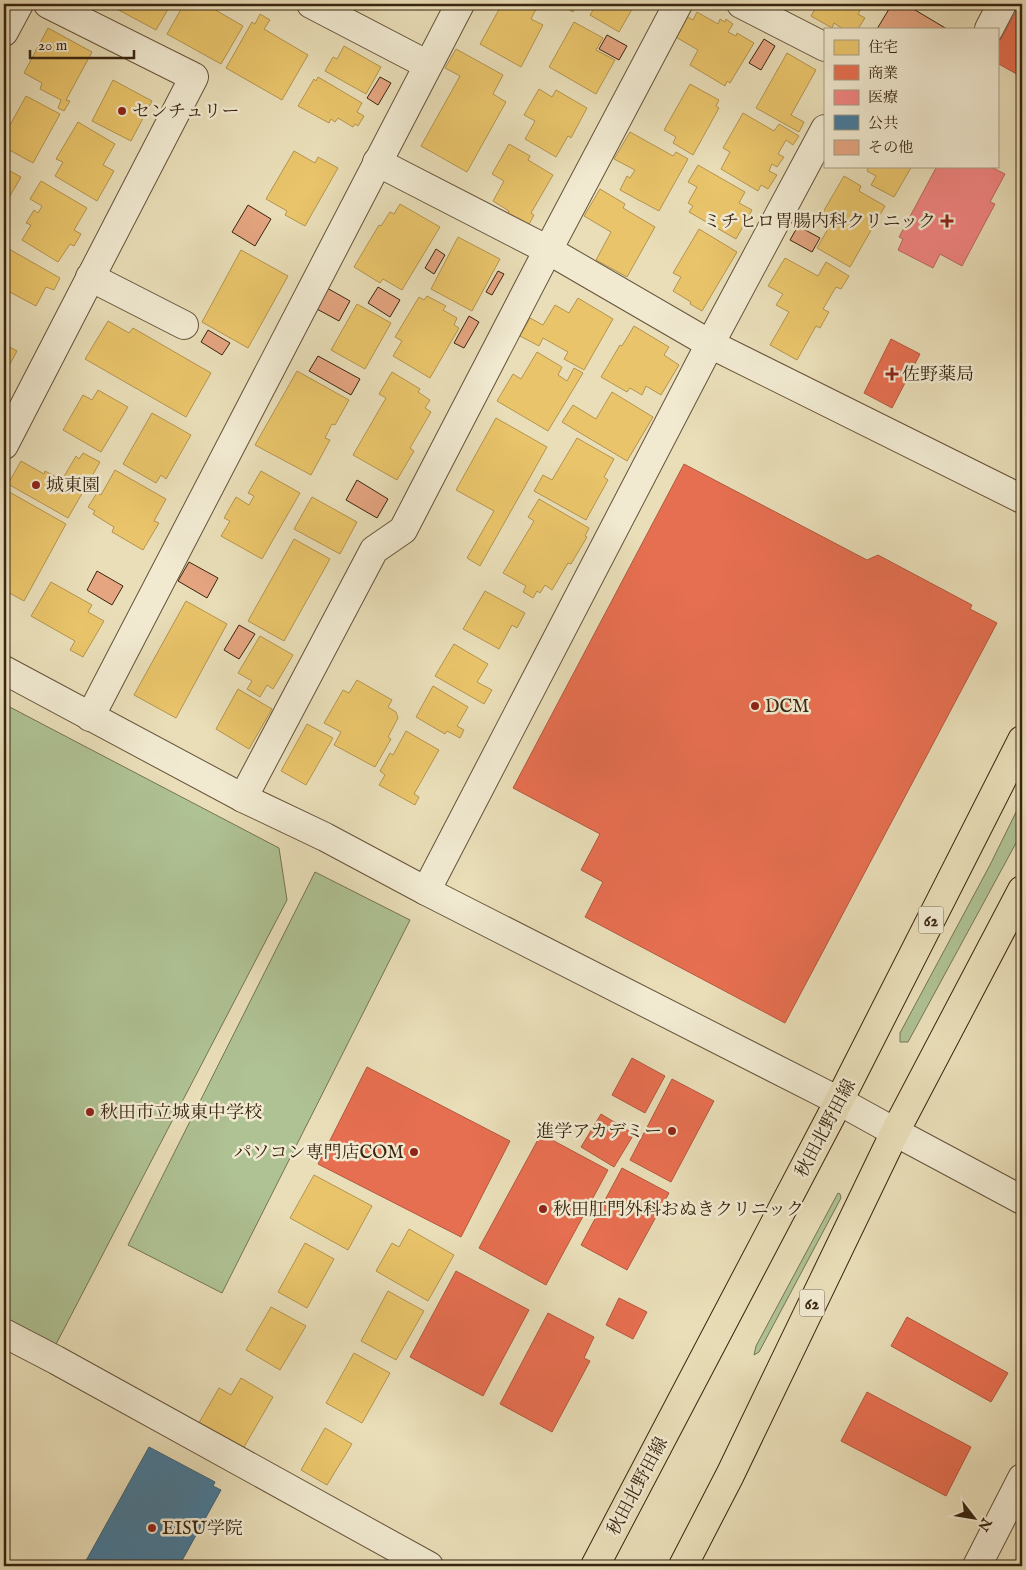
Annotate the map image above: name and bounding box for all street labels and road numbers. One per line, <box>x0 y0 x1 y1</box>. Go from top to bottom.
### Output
road number: 62 <box>918 906 944 934</box>
street label: 秋田北野田線 <box>791 1076 862 1182</box>
road number: 62 <box>800 1290 824 1316</box>
street label: 秋田北野田線 <box>603 1434 674 1540</box>

